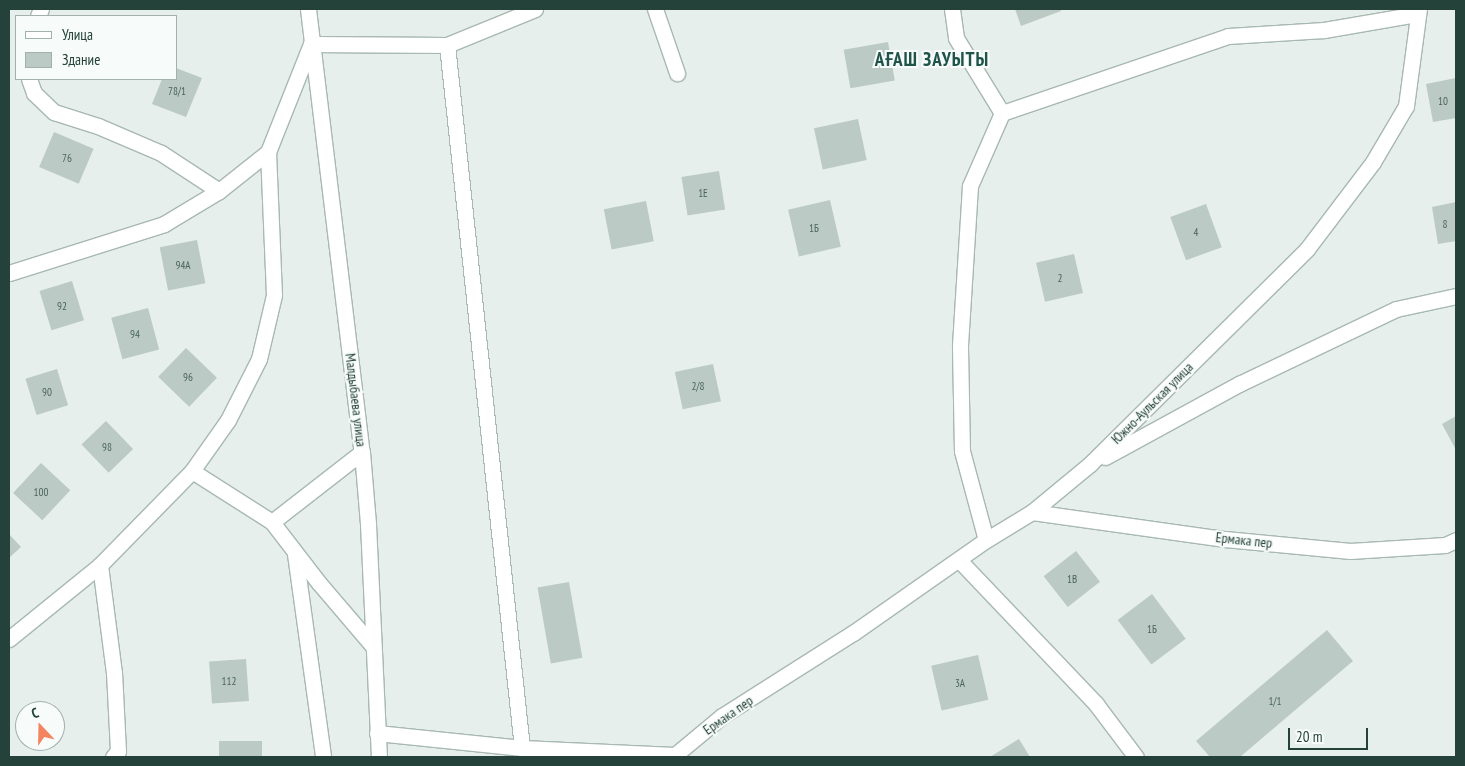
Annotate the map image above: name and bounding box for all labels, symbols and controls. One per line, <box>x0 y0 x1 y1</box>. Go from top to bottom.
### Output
legend <box>15 15 178 80</box>
text: Улица <box>62 25 93 44</box>
district label: АҒАШ ЗАУЫТЫ <box>873 49 991 71</box>
text: Здание <box>62 50 100 69</box>
house number: 78/1 <box>168 84 186 98</box>
house number: 10 <box>1438 94 1448 108</box>
house number: 76 <box>62 151 72 165</box>
house number: 1Е <box>698 186 708 200</box>
house number: 8 <box>1443 217 1447 231</box>
house number: 1Б <box>809 221 819 235</box>
house number: 4 <box>1194 225 1198 239</box>
house number: 94А <box>175 258 191 272</box>
house number: 2 <box>1058 271 1062 285</box>
house number: 92 <box>57 299 67 313</box>
house number: 94 <box>130 327 140 341</box>
street label: Малдыбаева улица <box>342 352 370 448</box>
street label: Южно-Аульская улица <box>1108 359 1196 447</box>
house number: 96 <box>183 370 193 384</box>
house number: 2/8 <box>691 379 705 393</box>
house number: 90 <box>42 385 52 399</box>
house number: 98 <box>102 440 112 454</box>
house number: 100 <box>34 485 48 499</box>
street label: Ермака пер <box>1215 529 1273 551</box>
house number: 1В <box>1067 572 1077 586</box>
house number: 1Б <box>1147 622 1157 636</box>
house number: 112 <box>222 674 236 688</box>
house number: 3А <box>955 676 965 690</box>
street label: Ермака пер <box>700 692 756 738</box>
house number: 1/1 <box>1268 694 1282 708</box>
north arrow <box>15 701 65 751</box>
text: С <box>29 703 41 722</box>
scale bar <box>1290 718 1370 750</box>
text: 20 m <box>1296 727 1322 746</box>

